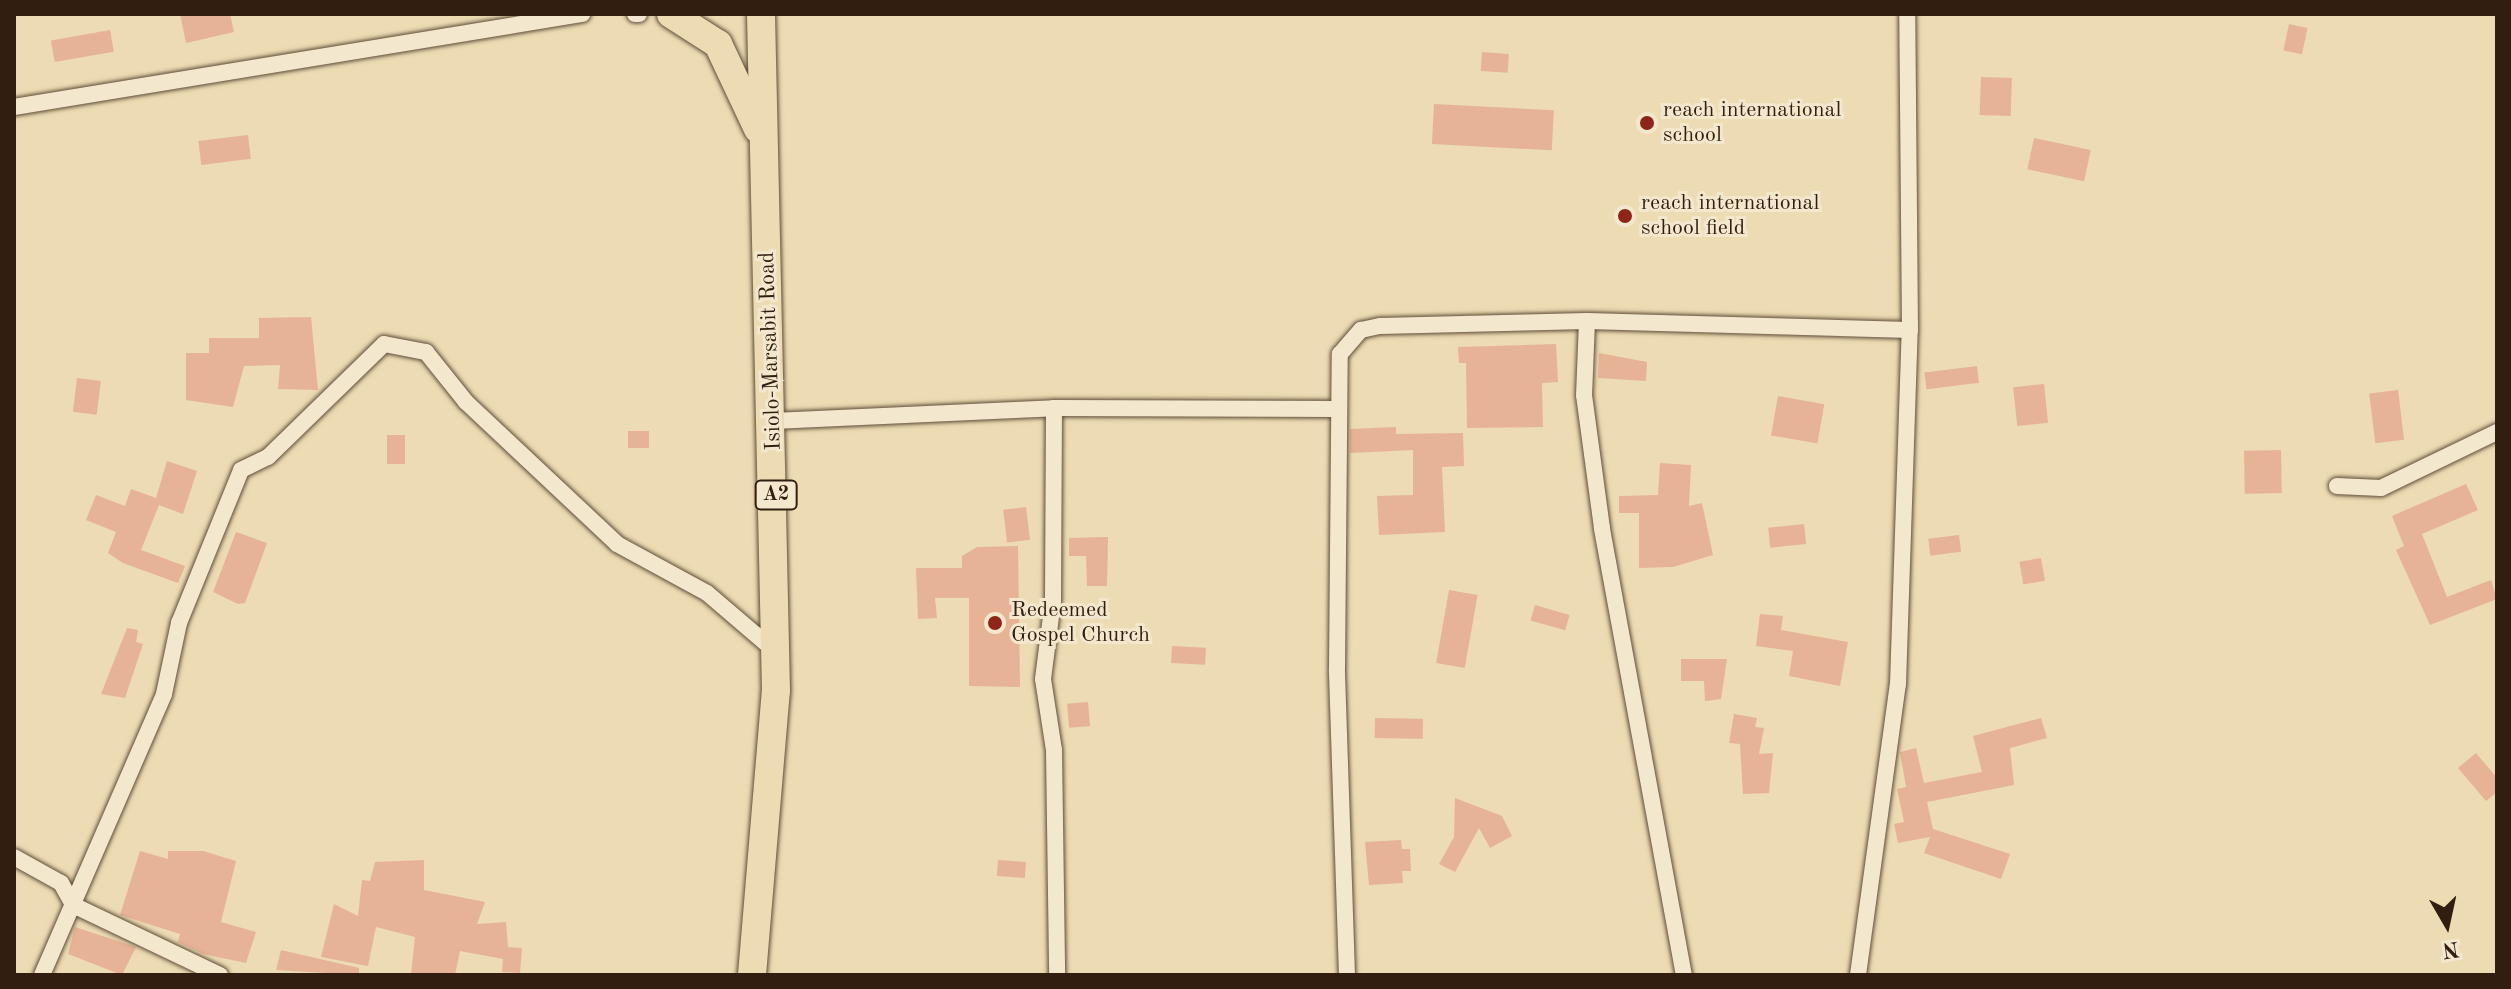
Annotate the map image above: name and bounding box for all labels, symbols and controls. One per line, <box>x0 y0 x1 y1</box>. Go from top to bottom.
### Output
place label: reach international school <box>1663 97 1841 148</box>
marker: reach international school <box>1638 114 1656 132</box>
place label: reach international school field <box>1641 190 1819 242</box>
marker: reach international school field <box>1616 207 1634 225</box>
street label: Isiolo-Marsabit Road <box>754 251 788 451</box>
road number: A2 <box>754 479 798 511</box>
place label: Redeemed Gospel Church <box>1011 597 1150 648</box>
marker: Redeemed Gospel Church <box>986 614 1004 632</box>
north arrow <box>2407 885 2487 965</box>
text: N <box>2441 937 2461 961</box>

